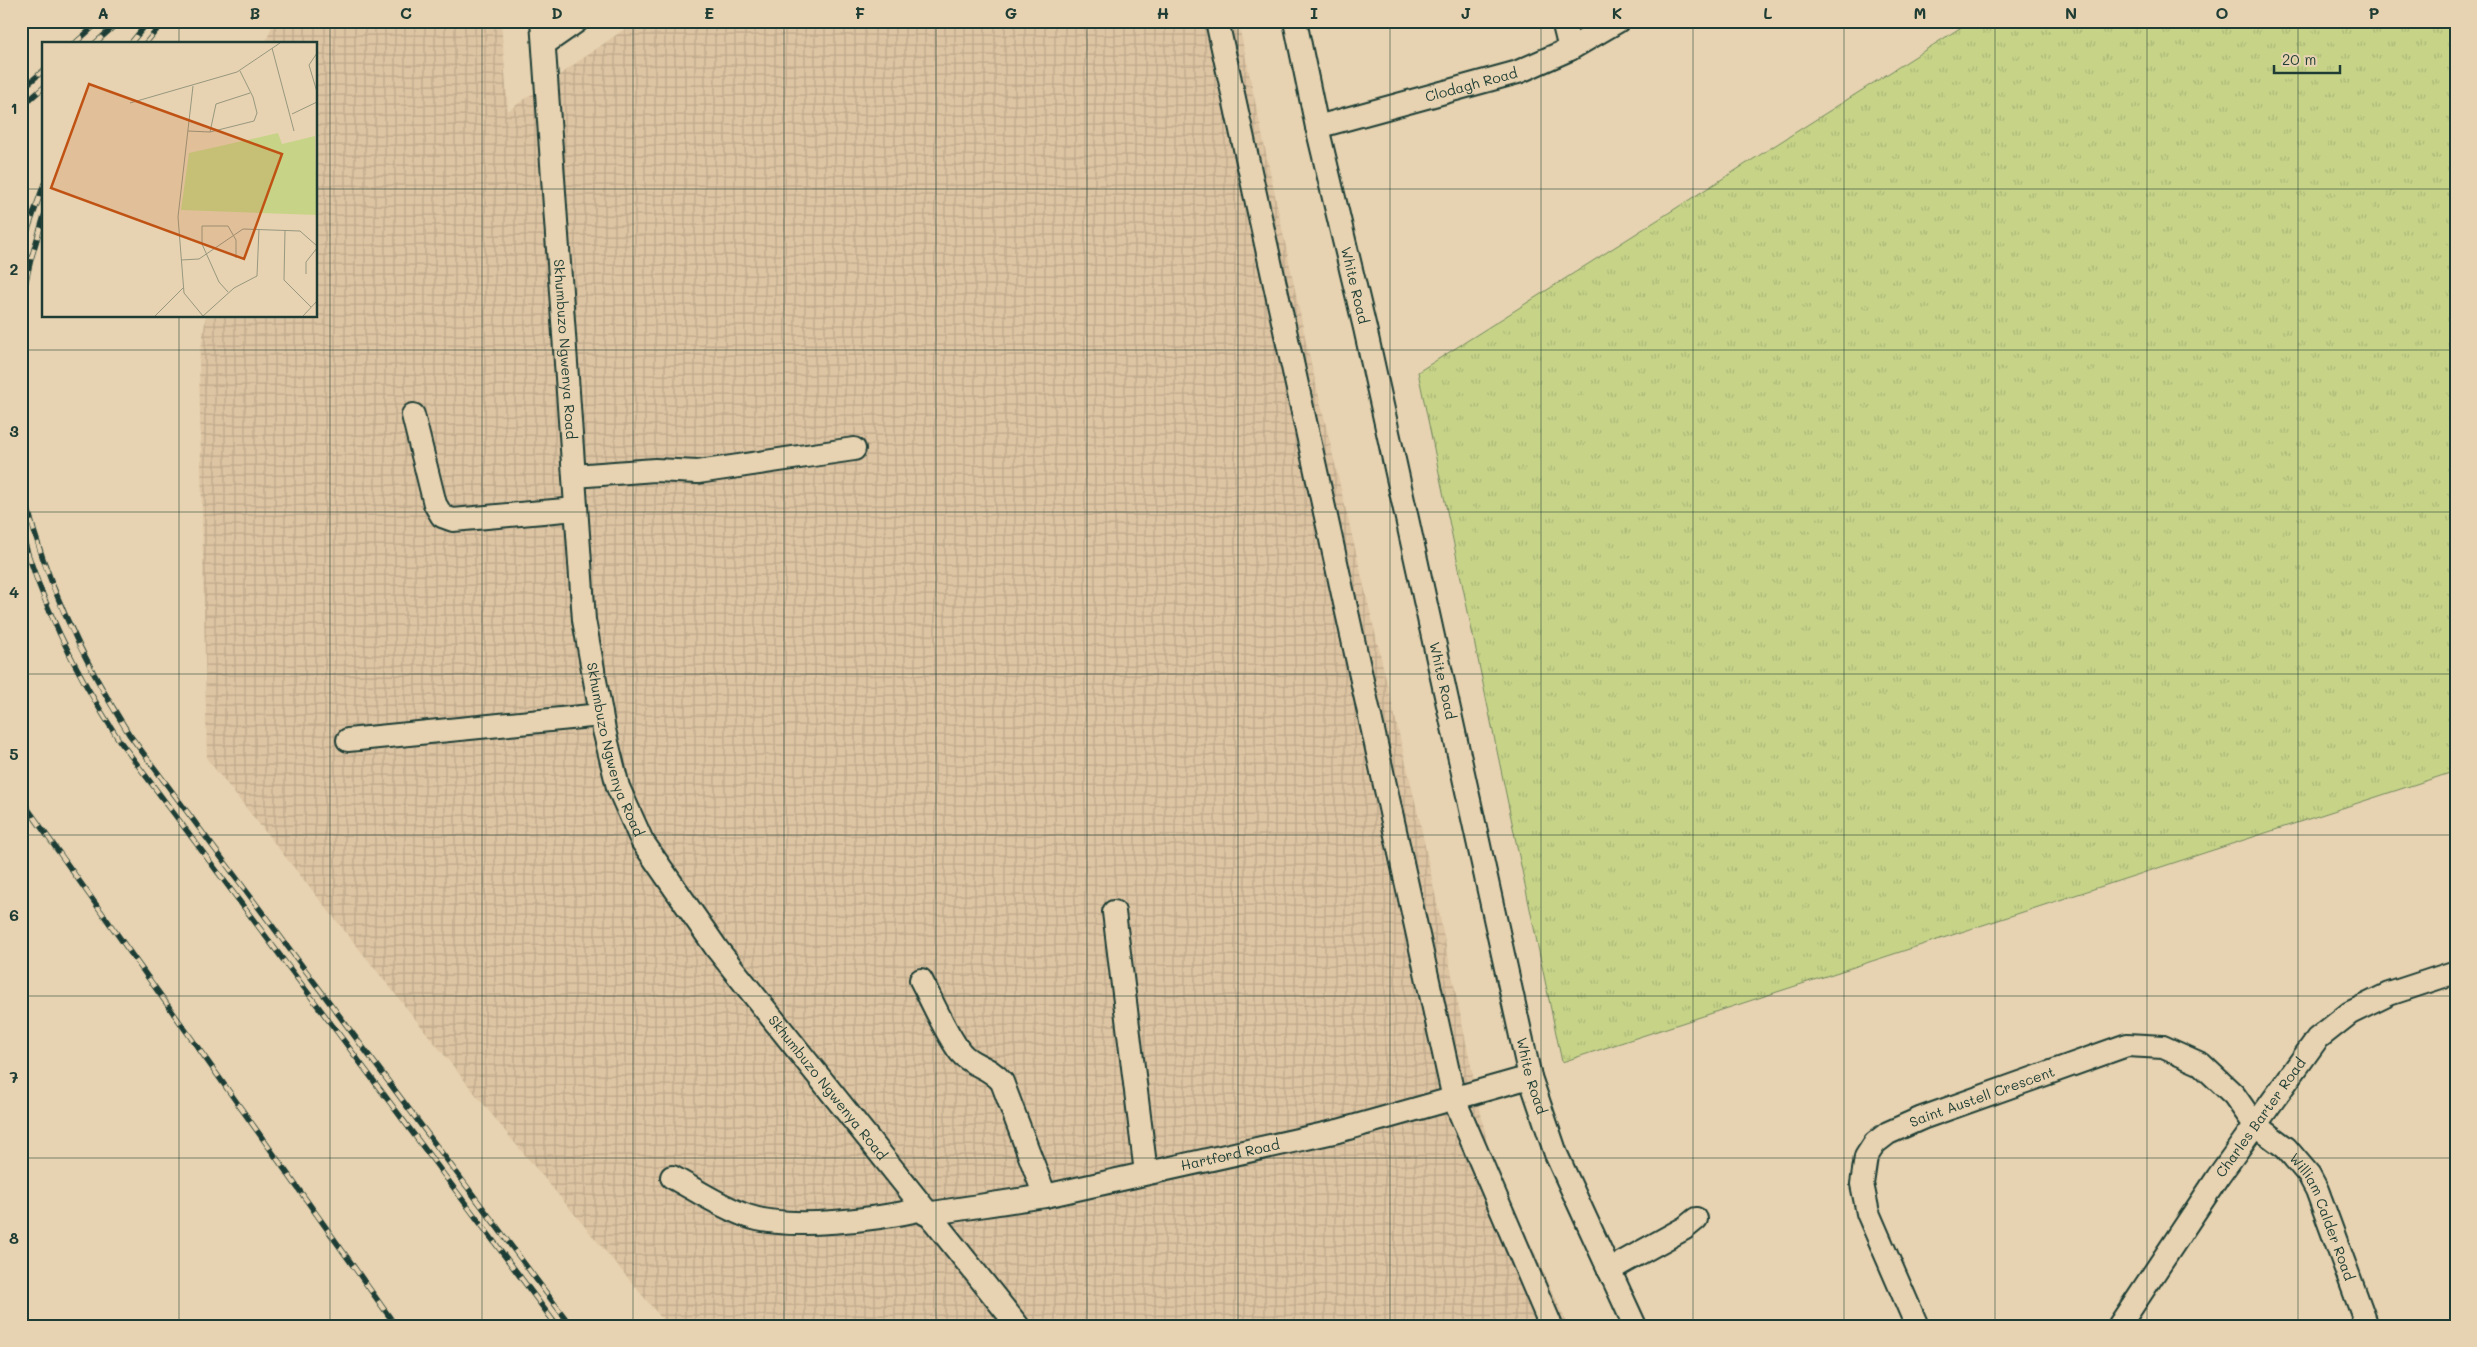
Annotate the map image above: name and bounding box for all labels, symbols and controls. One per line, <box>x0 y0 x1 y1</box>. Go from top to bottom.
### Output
text: A <box>97 2 109 23</box>
text: B <box>250 2 260 23</box>
text: C <box>400 2 412 23</box>
text: D <box>551 2 563 23</box>
text: E <box>704 2 714 23</box>
text: F <box>855 2 865 23</box>
text: G <box>1005 2 1017 23</box>
text: H <box>1157 2 1169 23</box>
text: I <box>1310 2 1318 23</box>
text: J <box>1461 2 1471 23</box>
text: K <box>1612 2 1622 23</box>
text: L <box>1763 2 1773 23</box>
text: M <box>1914 2 1926 23</box>
text: N <box>2065 2 2077 23</box>
text: O <box>2216 2 2229 23</box>
text: P <box>2369 2 2380 23</box>
inset map <box>42 42 318 318</box>
scale bar <box>2274 42 2341 74</box>
text: 20 m <box>2282 49 2316 69</box>
street label: Clodagh Road <box>1423 63 1520 106</box>
text: 1 <box>10 97 18 118</box>
street label: White Road <box>1337 245 1374 326</box>
text: 2 <box>10 258 19 279</box>
street label: Skhumbuzo Ngwenya Road <box>550 258 581 440</box>
text: 3 <box>9 420 19 441</box>
text: 4 <box>9 581 19 602</box>
street label: White Road <box>1425 640 1461 721</box>
street label: Skhumbuzo Ngwenya Road <box>583 661 649 839</box>
text: 5 <box>9 743 19 764</box>
text: 6 <box>9 904 19 925</box>
street label: Skhumbuzo Ngwenya Road <box>764 1011 892 1164</box>
street label: White Road <box>1513 1036 1552 1116</box>
street label: Charles Barter Road <box>2211 1054 2310 1181</box>
street label: Saint Austell Crescent <box>1906 1061 2057 1131</box>
text: 7 <box>10 1066 19 1087</box>
street label: Hartford Road <box>1179 1134 1282 1175</box>
street label: William Calder Road <box>2285 1149 2359 1283</box>
text: 8 <box>9 1227 19 1248</box>

